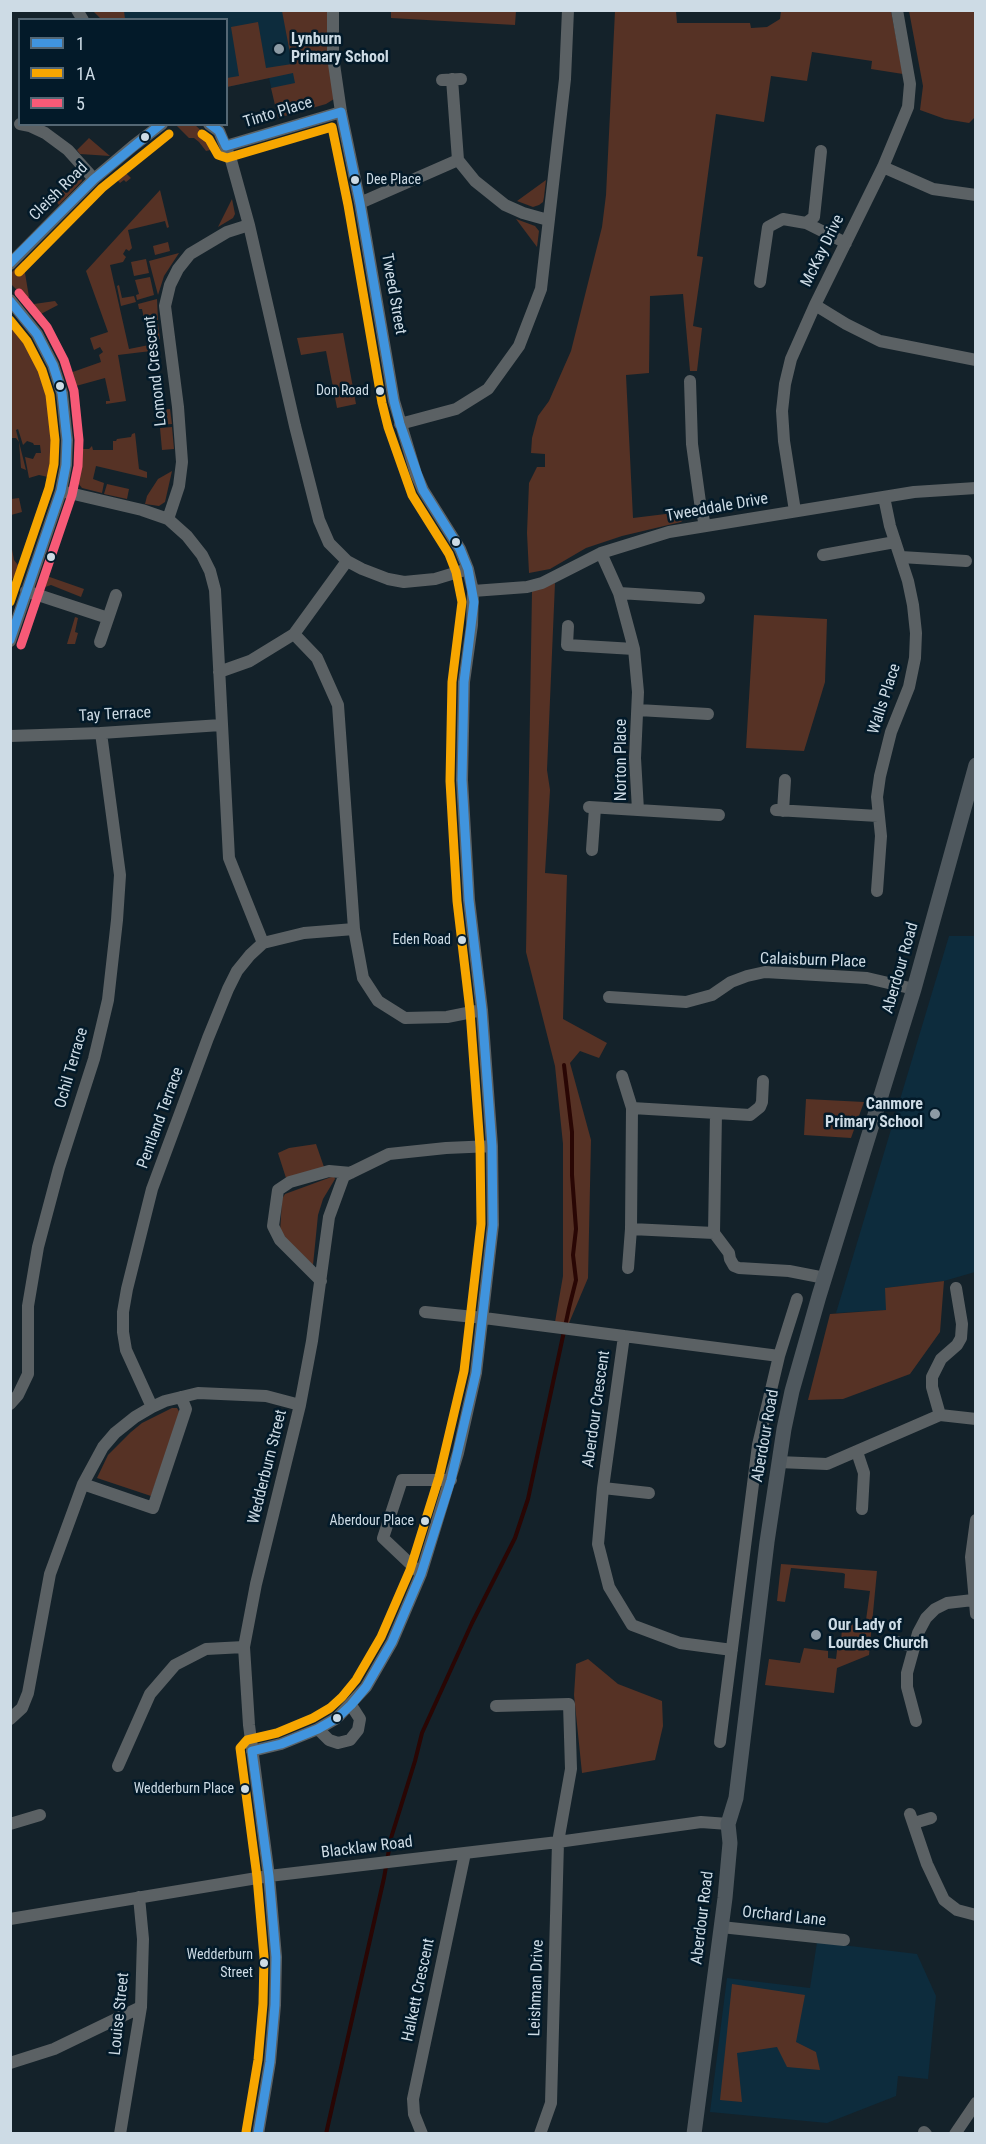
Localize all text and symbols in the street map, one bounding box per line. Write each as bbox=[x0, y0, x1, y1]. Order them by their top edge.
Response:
legend bbox=[18, 18, 228, 126]
place label: Lynburn Primary School bbox=[291, 30, 389, 68]
text: 1 bbox=[76, 33, 85, 54]
marker: Lynburn Primary School bbox=[272, 42, 286, 56]
text: 1A bbox=[76, 63, 95, 84]
text: 5 bbox=[76, 93, 85, 114]
street label: Tinto Place bbox=[241, 93, 315, 133]
unlabelled marker bbox=[139, 131, 151, 143]
street label: Cleish Road bbox=[26, 159, 92, 225]
place label: Dee Place bbox=[366, 172, 421, 188]
marker: Dee Place bbox=[349, 174, 361, 186]
street label: McKay Drive bbox=[797, 212, 849, 290]
street label: Tweed Street bbox=[376, 252, 410, 336]
street label: Lomond Crescent bbox=[141, 315, 171, 427]
unlabelled marker bbox=[54, 380, 66, 392]
place label: Don Road bbox=[316, 383, 369, 399]
marker: Don Road bbox=[374, 385, 386, 397]
street label: Tweeddale Drive bbox=[664, 490, 770, 526]
unlabelled marker bbox=[450, 536, 462, 548]
unlabelled marker bbox=[45, 551, 57, 563]
street label: Walls Place bbox=[865, 661, 905, 737]
street label: Tay Terrace bbox=[78, 704, 152, 726]
street label: Norton Place bbox=[612, 719, 632, 801]
street label: Aberdour Road bbox=[879, 920, 923, 1016]
place label: Eden Road bbox=[393, 932, 451, 948]
marker: Eden Road bbox=[456, 934, 468, 946]
street label: Calaisburn Place bbox=[760, 950, 866, 972]
street label: Ochil Terrace bbox=[51, 1026, 93, 1110]
street label: Pentland Terrace bbox=[134, 1065, 188, 1171]
place label: Canmore Primary School bbox=[825, 1095, 923, 1133]
marker: Canmore Primary School bbox=[928, 1107, 942, 1121]
street label: Aberdour Crescent bbox=[579, 1349, 615, 1469]
street label: Aberdour Road bbox=[748, 1388, 784, 1484]
street label: Wedderburn Street bbox=[245, 1408, 291, 1526]
place label: Aberdour Place bbox=[329, 1513, 414, 1529]
marker: Aberdour Place bbox=[419, 1515, 431, 1527]
place label: Our Lady of Lourdes Church bbox=[828, 1616, 928, 1654]
marker: Our Lady of Lourdes Church bbox=[809, 1628, 823, 1642]
unlabelled marker bbox=[331, 1712, 343, 1724]
place label: Wedderburn Place bbox=[134, 1781, 234, 1797]
marker: Wedderburn Place bbox=[239, 1783, 251, 1795]
street label: Blacklaw Road bbox=[320, 1833, 414, 1863]
street label: Aberdour Road bbox=[688, 1870, 718, 1966]
street label: Orchard Lane bbox=[741, 1903, 827, 1931]
street label: Halkett Crescent bbox=[399, 1937, 439, 2043]
street label: Leishman Drive bbox=[526, 1939, 548, 2037]
place label: Wedderburn Street bbox=[187, 1947, 253, 1979]
marker: Wedderburn Street bbox=[258, 1957, 270, 1969]
street label: Louise Street bbox=[106, 1972, 134, 2056]

